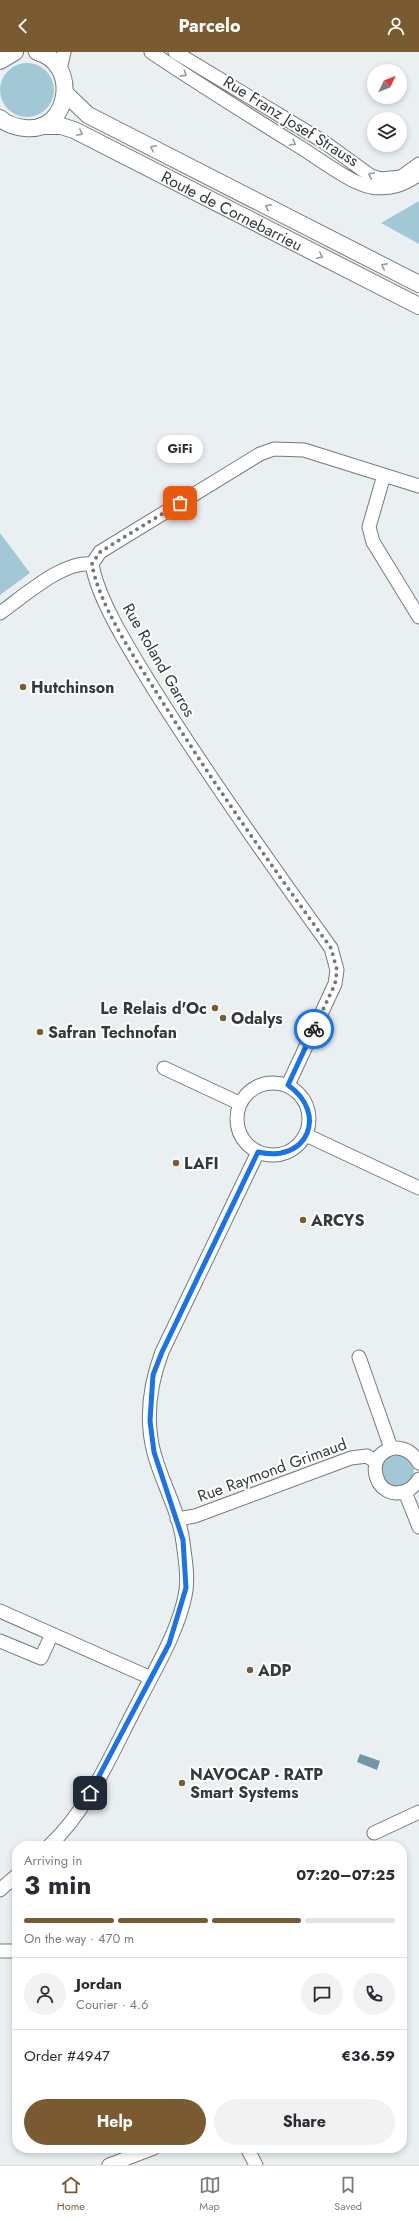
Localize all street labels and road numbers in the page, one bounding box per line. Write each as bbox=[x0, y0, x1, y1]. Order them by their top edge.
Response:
street label: Rue Franz Josef Strauss bbox=[219, 70, 363, 172]
street label: Route de Cornebarrieu bbox=[157, 165, 307, 256]
street label: Rue Roland Garros bbox=[117, 599, 201, 721]
street label: Rue Raymond Grimaud bbox=[194, 1432, 350, 1508]

